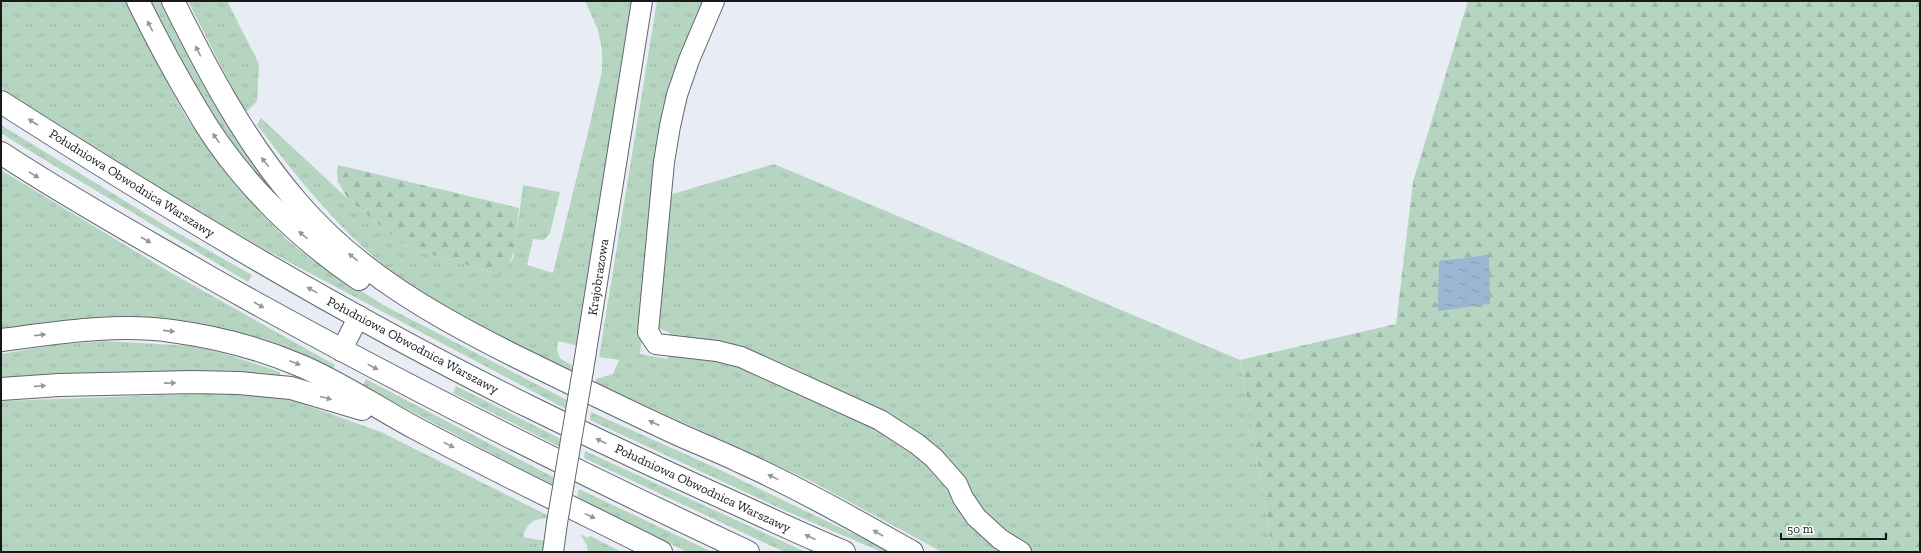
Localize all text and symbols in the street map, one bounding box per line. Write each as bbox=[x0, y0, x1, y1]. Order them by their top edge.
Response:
one-way arrow bbox=[147, 20, 153, 31]
one-way arrow bbox=[195, 45, 201, 57]
one-way arrow bbox=[27, 119, 39, 126]
street label: Południowa Obwodnica Warszawy bbox=[47, 126, 218, 240]
one-way arrow bbox=[212, 132, 220, 143]
one-way arrow bbox=[261, 157, 269, 168]
one-way arrow bbox=[28, 171, 40, 178]
one-way arrow bbox=[297, 231, 308, 240]
one-way arrow bbox=[140, 237, 152, 244]
street label: Krajobrazowa bbox=[585, 237, 613, 317]
one-way arrow bbox=[348, 253, 359, 262]
one-way arrow bbox=[307, 287, 318, 294]
street label: Południowa Obwodnica Warszawy bbox=[325, 293, 502, 397]
one-way arrow bbox=[253, 301, 265, 308]
one-way arrow bbox=[163, 327, 175, 334]
one-way arrow bbox=[34, 332, 46, 338]
one-way arrow bbox=[289, 361, 301, 367]
one-way arrow bbox=[367, 364, 379, 370]
one-way arrow bbox=[164, 380, 177, 386]
one-way arrow bbox=[34, 383, 46, 390]
one-way arrow bbox=[320, 395, 333, 401]
one-way arrow bbox=[649, 420, 660, 426]
one-way arrow bbox=[596, 438, 607, 444]
street label: Południowa Obwodnica Warszawy bbox=[613, 441, 794, 536]
one-way arrow bbox=[443, 442, 454, 448]
one-way arrow bbox=[767, 474, 778, 480]
one-way arrow bbox=[584, 513, 595, 520]
scale bar bbox=[1781, 515, 1886, 541]
text: 50 m bbox=[1787, 522, 1814, 536]
one-way arrow bbox=[872, 529, 884, 536]
one-way arrow bbox=[804, 534, 816, 540]

